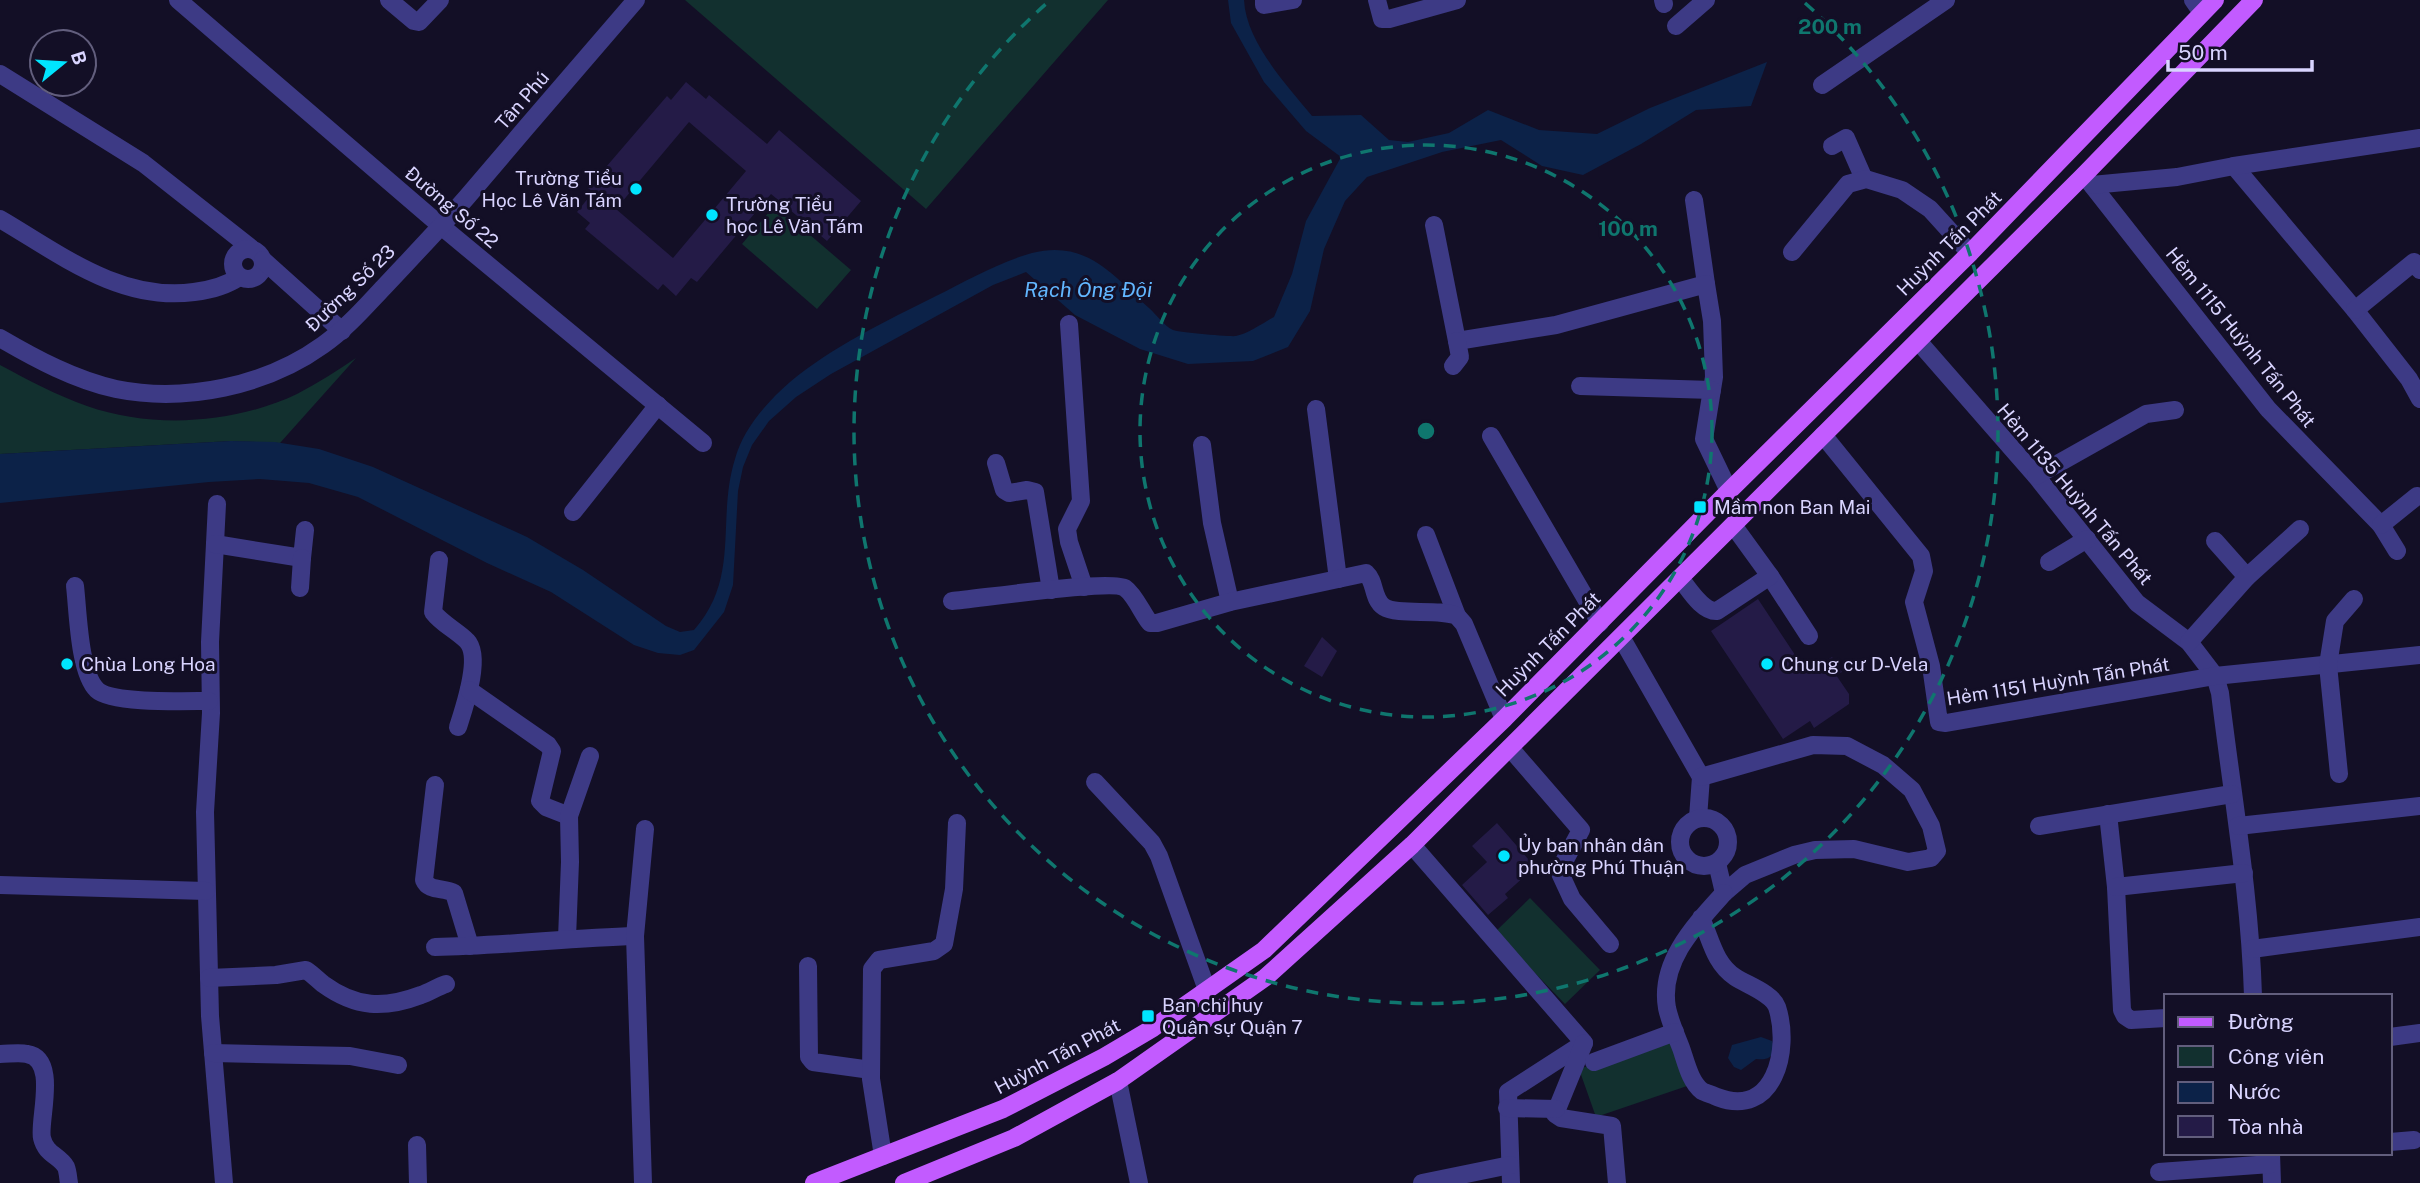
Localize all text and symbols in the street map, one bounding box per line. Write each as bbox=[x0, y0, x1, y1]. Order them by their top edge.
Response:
text: 200 m bbox=[1798, 14, 1862, 39]
north arrow bbox=[28, 28, 98, 98]
scale bar bbox=[2168, 28, 2312, 72]
text: 50 m bbox=[2178, 40, 2228, 65]
text: B bbox=[67, 48, 92, 67]
street label: Tân Phú bbox=[491, 66, 553, 134]
street label: Đường Số 22 bbox=[401, 162, 503, 252]
place label: Trường Tiểu Học Lê Văn Tám bbox=[481, 167, 622, 211]
marker: Trường Tiểu Học Lê Văn Tám bbox=[628, 181, 644, 197]
street label: Huỳnh Tấn Phát bbox=[1892, 186, 2006, 300]
place label: Trường Tiểu học Lê Văn Tám bbox=[726, 193, 863, 237]
marker: Trường Tiểu học Lê Văn Tám bbox=[704, 207, 720, 223]
text: 100 m bbox=[1598, 216, 1658, 241]
street label: Đường Số 23 bbox=[301, 240, 399, 336]
street label: Hẻm 1115 Huỳnh Tấn Phát bbox=[2162, 243, 2320, 431]
water label: Rạch Ông Đội bbox=[1024, 277, 1152, 302]
street label: Hẻm 1135 Huỳnh Tấn Phát bbox=[1993, 399, 2157, 589]
centre of rings bbox=[1414, 419, 1438, 443]
place label: Mầm non Ban Mai bbox=[1714, 496, 1870, 518]
marker: Mầm non Ban Mai bbox=[1692, 499, 1708, 515]
street label: Huỳnh Tấn Phát bbox=[1491, 587, 1605, 701]
place label: Chùa Long Hoa bbox=[81, 653, 216, 675]
place label: Chung cư D-Vela bbox=[1781, 653, 1928, 675]
street label: Hẻm 1151 Huỳnh Tấn Phát bbox=[1945, 653, 2171, 709]
marker: Chùa Long Hoa bbox=[59, 656, 75, 672]
marker: Chung cư D-Vela bbox=[1759, 656, 1775, 672]
place label: Ủy ban nhân dân phường Phú Thuận bbox=[1518, 833, 1685, 878]
marker: Ủy ban nhân dân phường Phú Thuận bbox=[1496, 848, 1512, 864]
place label: Ban chỉ huy Quân sự Quận 7 bbox=[1162, 994, 1303, 1038]
legend bbox=[2164, 994, 2392, 1155]
marker: Ban chỉ huy Quân sự Quận 7 bbox=[1140, 1008, 1156, 1024]
text: Đường bbox=[2228, 1009, 2294, 1034]
street label: Huỳnh Tấn Phát bbox=[990, 1014, 1124, 1098]
text: Công viên bbox=[2228, 1044, 2324, 1069]
text: Nước bbox=[2228, 1079, 2281, 1104]
text: Tòa nhà bbox=[2228, 1114, 2303, 1139]

